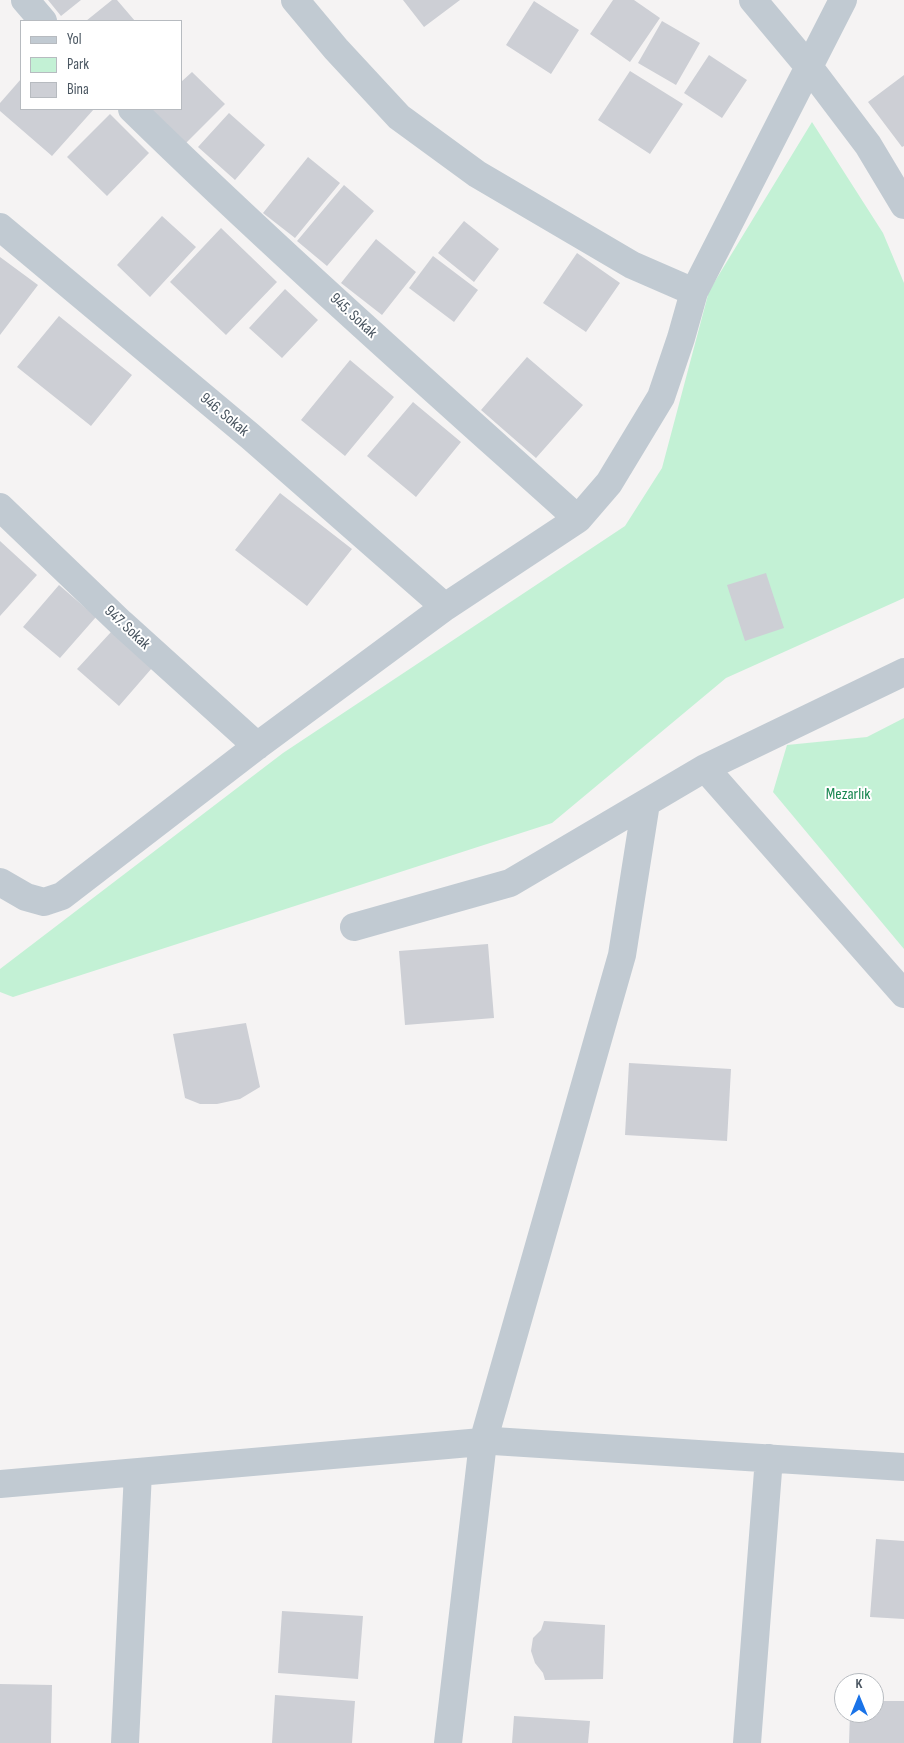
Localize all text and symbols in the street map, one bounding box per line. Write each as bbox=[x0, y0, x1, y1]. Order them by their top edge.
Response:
legend bbox=[20, 20, 182, 110]
text: Yol bbox=[67, 30, 82, 49]
text: Park bbox=[67, 55, 89, 74]
text: Bina bbox=[67, 80, 89, 99]
street label: 945. Sokak bbox=[325, 289, 381, 343]
street label: 946. Sokak bbox=[196, 389, 252, 441]
street label: 947. Sokak bbox=[100, 602, 154, 654]
park label: Mezarlık bbox=[826, 785, 870, 805]
north arrow bbox=[834, 1673, 884, 1723]
text: K bbox=[856, 1675, 862, 1692]

